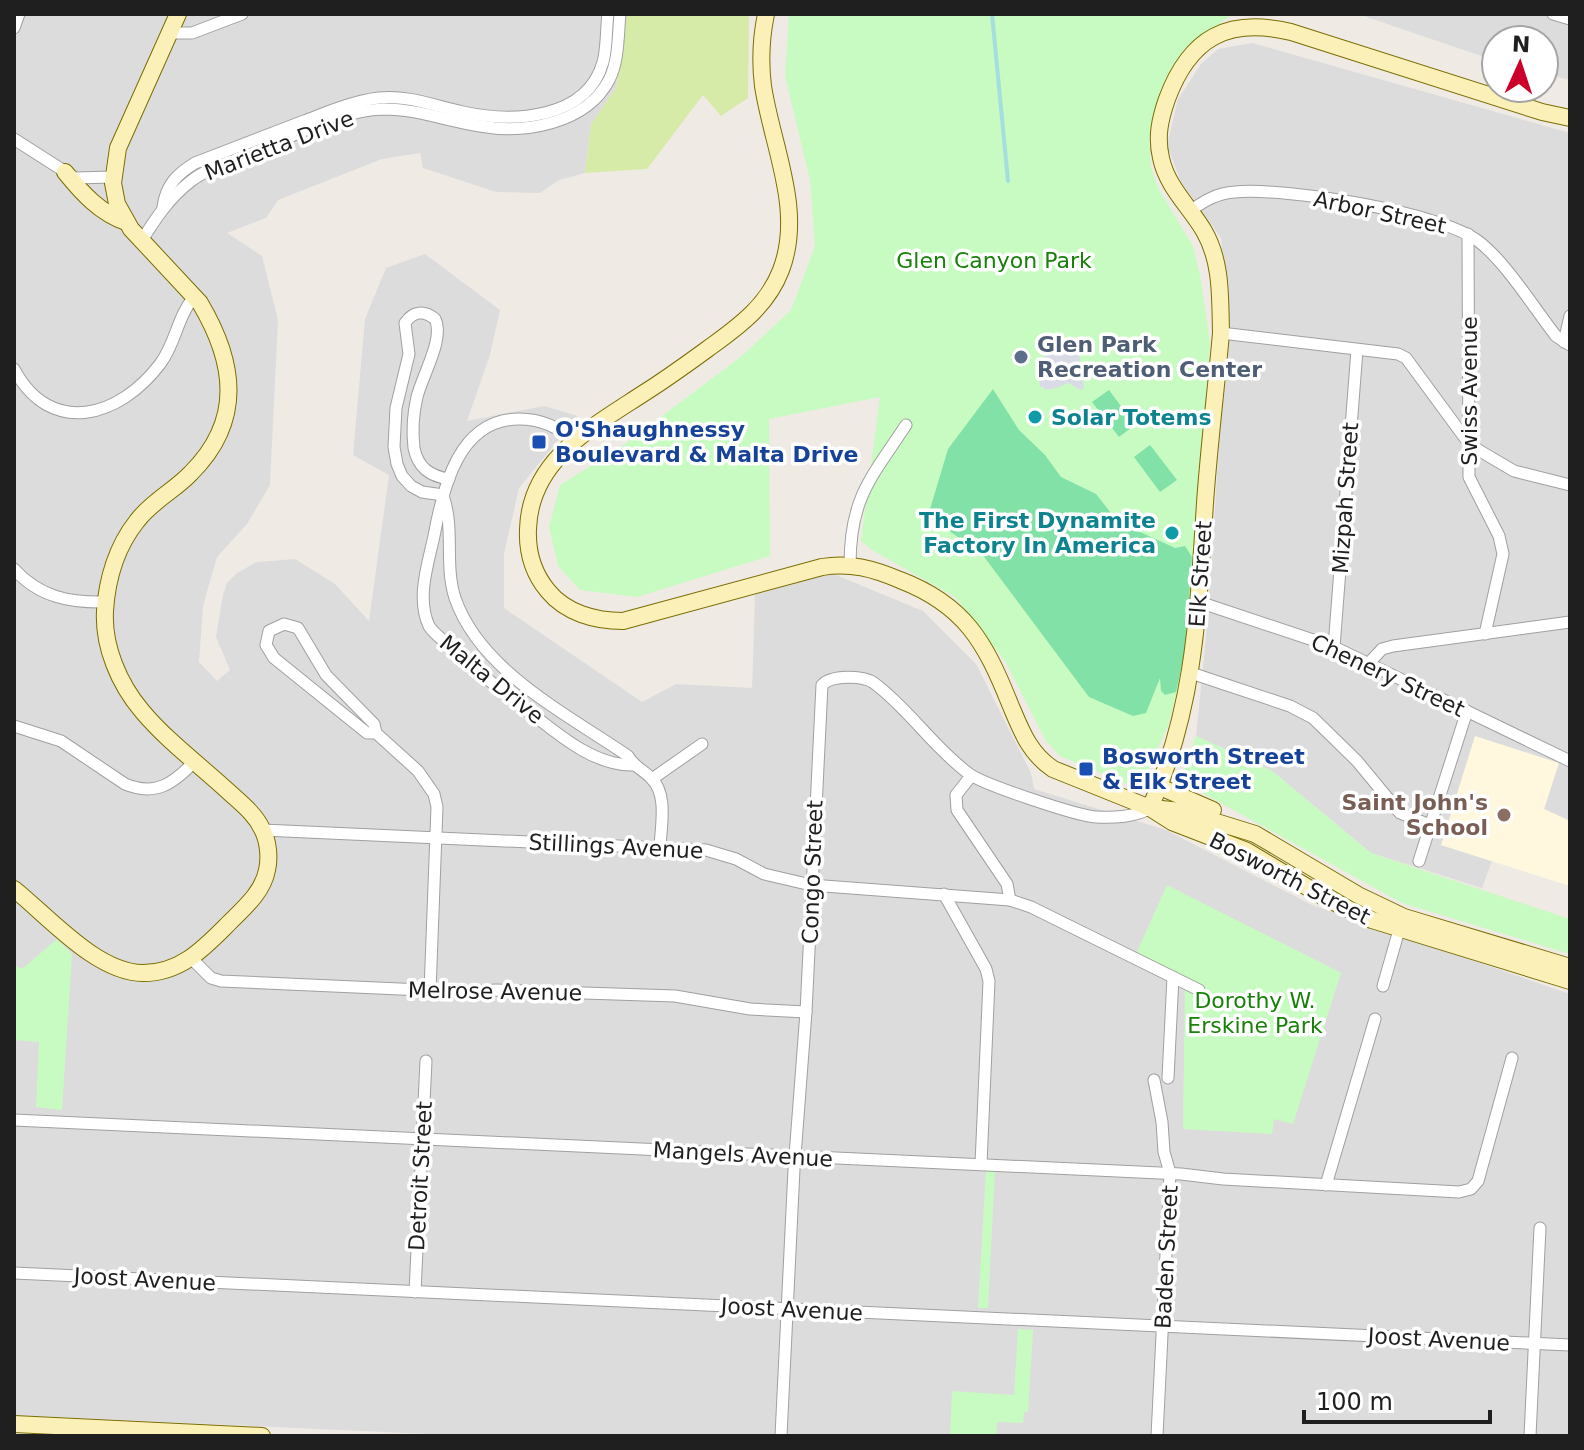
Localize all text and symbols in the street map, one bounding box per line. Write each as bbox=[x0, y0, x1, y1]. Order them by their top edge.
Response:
north arrow bbox=[1480, 24, 1560, 104]
text: N bbox=[1511, 32, 1531, 57]
street label: Marietta Drive bbox=[201, 106, 357, 185]
street label: Arbor Street bbox=[1312, 186, 1449, 239]
park label: Glen Canyon Park bbox=[896, 248, 1092, 273]
street label: Swiss Avenue bbox=[1457, 316, 1482, 466]
place label: Glen Park Recreation Center bbox=[1037, 332, 1262, 382]
marker: Glen Park Recreation Center bbox=[1012, 348, 1030, 366]
place label: Solar Totems bbox=[1051, 405, 1212, 430]
marker: Solar Totems bbox=[1026, 408, 1044, 426]
place label: O'Shaughnessy Boulevard & Malta Drive bbox=[555, 417, 859, 467]
street label: Mizpah Street bbox=[1328, 421, 1363, 575]
marker: O'Shaughnessy Boulevard & Malta Drive bbox=[530, 433, 548, 451]
place label: The First Dynamite Factory In America bbox=[919, 508, 1156, 558]
street label: Elk Street bbox=[1184, 520, 1217, 628]
marker: The First Dynamite Factory In America bbox=[1163, 524, 1181, 542]
street label: Chenery Street bbox=[1307, 629, 1469, 722]
street label: Malta Drive bbox=[435, 630, 549, 729]
place label: Bosworth Street & Elk Street bbox=[1102, 744, 1305, 794]
marker: Bosworth Street & Elk Street bbox=[1077, 760, 1095, 778]
place label: Saint John's School bbox=[1341, 790, 1488, 840]
street label: Congo Street bbox=[797, 799, 828, 944]
marker: Saint John's School bbox=[1495, 806, 1513, 824]
street label: Bosworth Street bbox=[1205, 827, 1375, 930]
street label: Stillings Avenue bbox=[528, 829, 704, 864]
street label: Melrose Avenue bbox=[408, 977, 582, 1006]
park label: Dorothy W. Erskine Park bbox=[1187, 988, 1323, 1038]
street label: Detroit Street bbox=[404, 1100, 437, 1251]
street label: Mangels Avenue bbox=[652, 1137, 834, 1172]
street label: Baden Street bbox=[1150, 1184, 1183, 1330]
street label: Joost Avenue bbox=[71, 1263, 217, 1296]
street label: Joost Avenue bbox=[718, 1293, 864, 1326]
street label: Joost Avenue bbox=[1365, 1323, 1511, 1356]
scale bar bbox=[1304, 1374, 1490, 1424]
text: 100 m bbox=[1316, 1388, 1393, 1416]

